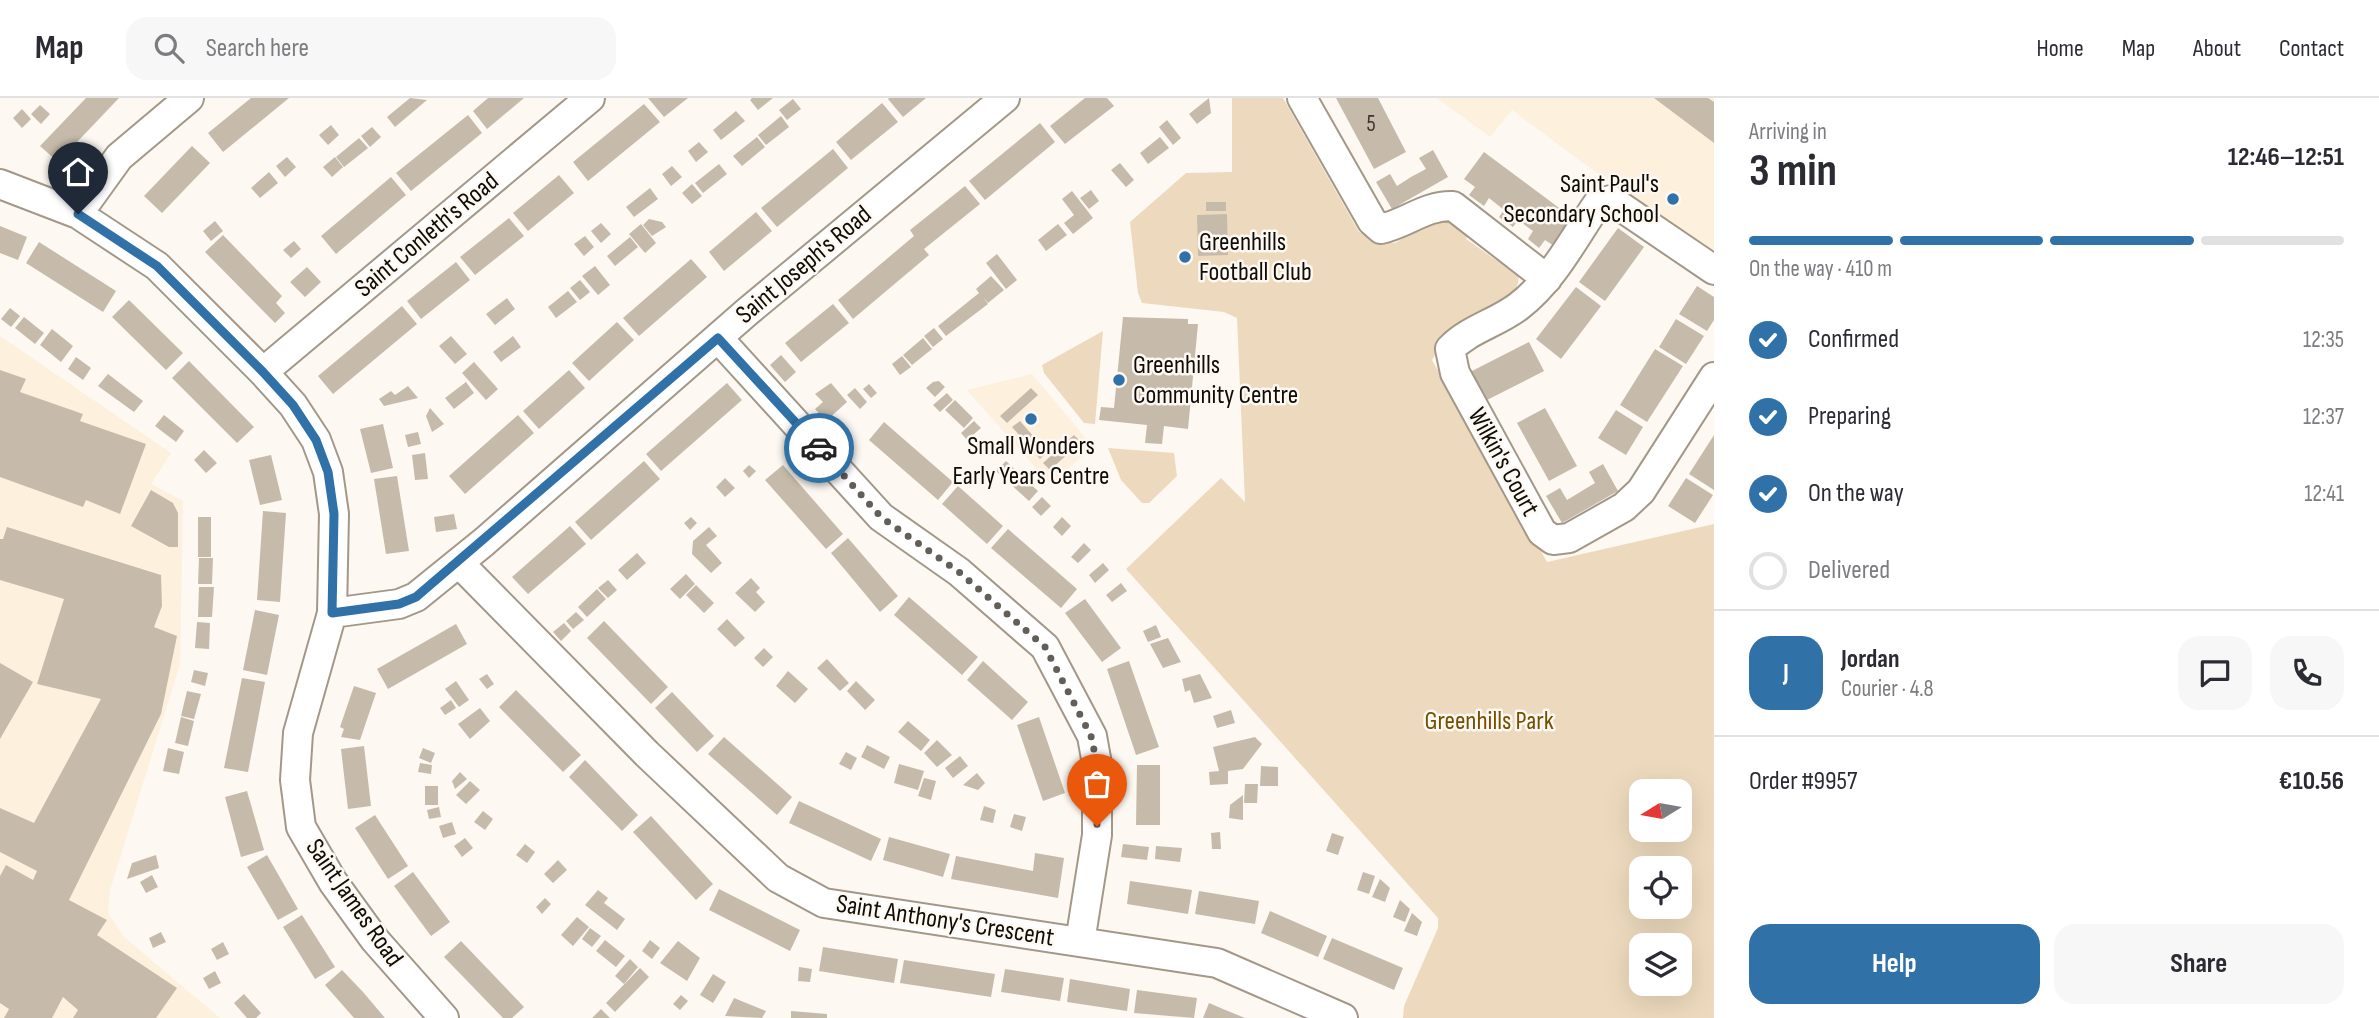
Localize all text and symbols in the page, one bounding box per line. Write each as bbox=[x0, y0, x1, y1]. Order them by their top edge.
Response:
search box bbox=[126, 17, 616, 80]
text: Map bbox=[35, 28, 84, 68]
icon: search bbox=[150, 29, 188, 67]
text: Search here bbox=[206, 33, 309, 64]
text: Home bbox=[2036, 34, 2084, 63]
text: Map bbox=[2122, 34, 2155, 63]
text: About bbox=[2193, 34, 2241, 63]
text: Contact bbox=[2279, 34, 2344, 63]
house number: 5 bbox=[1366, 110, 1376, 138]
text: Arriving in bbox=[1749, 118, 1827, 146]
pin bbox=[48, 142, 108, 214]
text: 12:46–12:51 bbox=[2228, 142, 2344, 173]
text: 3 min bbox=[1749, 144, 1837, 199]
icon: home bbox=[59, 153, 97, 191]
street label: Saint Conleth's Road bbox=[349, 166, 505, 304]
place label: Saint Paul's Secondary School bbox=[1503, 169, 1659, 230]
marker: Saint Paul's Secondary School bbox=[1665, 191, 1681, 207]
street label: Saint Joseph's Road bbox=[730, 199, 878, 331]
place label: Greenhills Football Club bbox=[1199, 227, 1312, 288]
marker: Greenhills Football Club bbox=[1177, 249, 1193, 265]
text: On the way · 410 m bbox=[1749, 255, 1892, 283]
icon: check bbox=[1749, 321, 1787, 359]
text: Confirmed bbox=[1808, 324, 1899, 355]
text: 12:35 bbox=[2303, 326, 2344, 354]
place label: Greenhills Community Centre bbox=[1133, 350, 1298, 411]
marker: Greenhills Community Centre bbox=[1111, 372, 1127, 388]
icon: check bbox=[1749, 398, 1787, 436]
text: Preparing bbox=[1808, 401, 1891, 432]
street label: Wilkin's Court bbox=[1461, 403, 1545, 522]
text: 12:37 bbox=[2303, 403, 2344, 431]
marker: Small Wonders Early Years Centre bbox=[1023, 411, 1039, 427]
courier bbox=[784, 413, 854, 483]
icon: car bbox=[800, 429, 838, 467]
place label: Small Wonders Early Years Centre bbox=[953, 431, 1109, 492]
icon: check bbox=[1749, 475, 1787, 513]
text: On the way bbox=[1808, 478, 1904, 509]
text: 12:41 bbox=[2304, 480, 2344, 508]
text: Delivered bbox=[1808, 555, 1890, 586]
button: chat bbox=[2178, 636, 2252, 710]
button: phone bbox=[2270, 636, 2344, 710]
text: Jordan bbox=[1841, 644, 1899, 675]
text: J bbox=[1783, 658, 1789, 689]
text: Courier · 4.8 bbox=[1841, 675, 1934, 703]
park label: Greenhills Park bbox=[1424, 706, 1554, 737]
pin bbox=[1067, 754, 1127, 826]
icon: bag bbox=[1078, 765, 1116, 803]
text: Order #9957 bbox=[1749, 766, 1857, 797]
text: €10.56 bbox=[2279, 766, 2344, 797]
north arrow bbox=[1629, 779, 1692, 842]
map controls bbox=[1629, 779, 1692, 996]
street label: Saint James Road bbox=[299, 833, 409, 973]
button: locate bbox=[1629, 856, 1692, 919]
street label: Saint Anthony's Crescent bbox=[834, 888, 1056, 954]
button: Help bbox=[1749, 924, 2040, 1004]
button: Share bbox=[2054, 924, 2344, 1004]
button: layers bbox=[1629, 933, 1692, 996]

